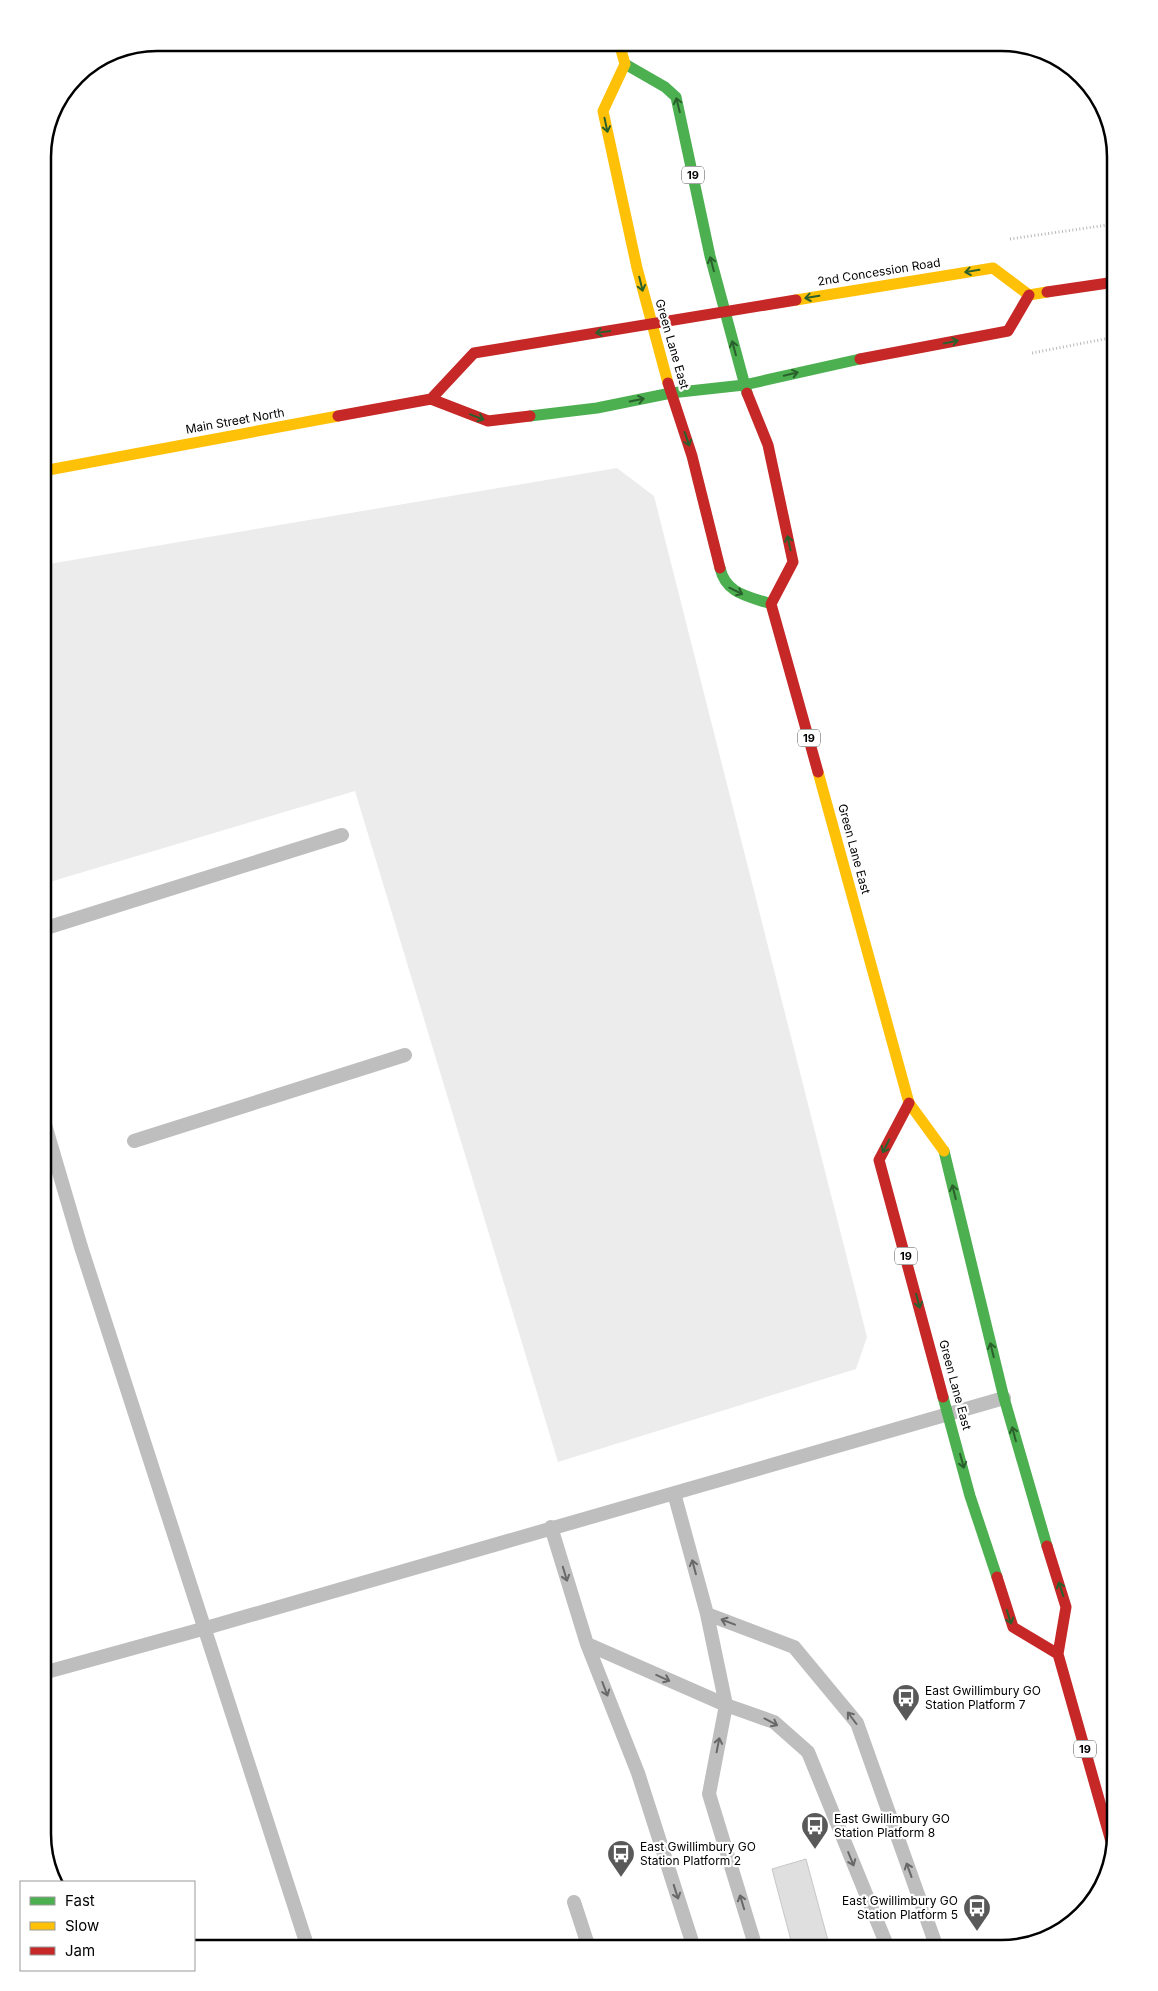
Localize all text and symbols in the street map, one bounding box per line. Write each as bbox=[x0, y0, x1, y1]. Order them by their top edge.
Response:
one-way arrow bbox=[673, 98, 682, 114]
one-way arrow bbox=[602, 117, 611, 133]
road number: 19 bbox=[682, 166, 704, 184]
street label: 2nd Concession Road bbox=[816, 254, 941, 289]
one-way arrow bbox=[707, 257, 716, 273]
one-way arrow bbox=[964, 267, 980, 277]
one-way arrow bbox=[637, 275, 646, 291]
one-way arrow bbox=[804, 292, 820, 302]
street label: Green Lane East bbox=[652, 297, 693, 391]
one-way arrow bbox=[595, 327, 611, 337]
one-way arrow bbox=[942, 337, 958, 346]
one-way arrow bbox=[729, 340, 739, 356]
one-way arrow bbox=[783, 369, 799, 378]
one-way arrow bbox=[628, 395, 644, 404]
street label: Main Street North bbox=[184, 404, 286, 437]
one-way arrow bbox=[469, 413, 484, 422]
one-way arrow bbox=[683, 431, 692, 447]
one-way arrow bbox=[784, 536, 793, 552]
one-way arrow bbox=[728, 587, 743, 596]
road number: 19 bbox=[798, 730, 820, 746]
street label: Green Lane East bbox=[835, 802, 874, 896]
one-way arrow bbox=[881, 1138, 890, 1153]
one-way arrow bbox=[949, 1185, 958, 1201]
road number: 19 bbox=[895, 1248, 917, 1264]
one-way arrow bbox=[914, 1293, 924, 1309]
street label: Green Lane East bbox=[936, 1338, 975, 1432]
one-way arrow bbox=[987, 1343, 996, 1359]
one-way arrow bbox=[1008, 1426, 1018, 1442]
one-way arrow bbox=[957, 1453, 967, 1469]
one-way arrow bbox=[689, 1560, 699, 1576]
one-way arrow bbox=[561, 1566, 571, 1582]
one-way arrow bbox=[1055, 1582, 1065, 1598]
one-way arrow bbox=[1005, 1608, 1015, 1624]
one-way arrow bbox=[721, 1617, 736, 1626]
one-way arrow bbox=[655, 1673, 670, 1683]
one-way arrow bbox=[601, 1681, 610, 1696]
bus stop icon: East Gwillimbury GO Station Platform 7 bbox=[891, 1683, 921, 1722]
place label: East Gwillimbury GO Station Platform 7 bbox=[925, 1683, 1041, 1712]
one-way arrow bbox=[847, 1712, 858, 1725]
one-way arrow bbox=[764, 1717, 779, 1727]
one-way arrow bbox=[714, 1737, 724, 1753]
road number: 19 bbox=[1074, 1740, 1096, 1758]
bus stop icon: East Gwillimbury GO Station Platform 8 bbox=[800, 1811, 830, 1850]
place label: East Gwillimbury GO Station Platform 8 bbox=[834, 1811, 950, 1840]
bus stop icon: East Gwillimbury GO Station Platform 2 bbox=[606, 1839, 636, 1878]
place label: East Gwillimbury GO Station Platform 2 bbox=[640, 1839, 756, 1868]
one-way arrow bbox=[847, 1850, 856, 1866]
one-way arrow bbox=[904, 1862, 913, 1878]
legend bbox=[20, 1881, 195, 1971]
one-way arrow bbox=[671, 1884, 681, 1900]
text: Fast bbox=[65, 1891, 95, 1910]
place label: East Gwillimbury GO Station Platform 5 bbox=[842, 1893, 958, 1922]
bus stop icon: East Gwillimbury GO Station Platform 5 bbox=[962, 1893, 992, 1932]
one-way arrow bbox=[736, 1894, 746, 1910]
text: Slow bbox=[65, 1916, 99, 1935]
text: Jam bbox=[65, 1941, 95, 1960]

